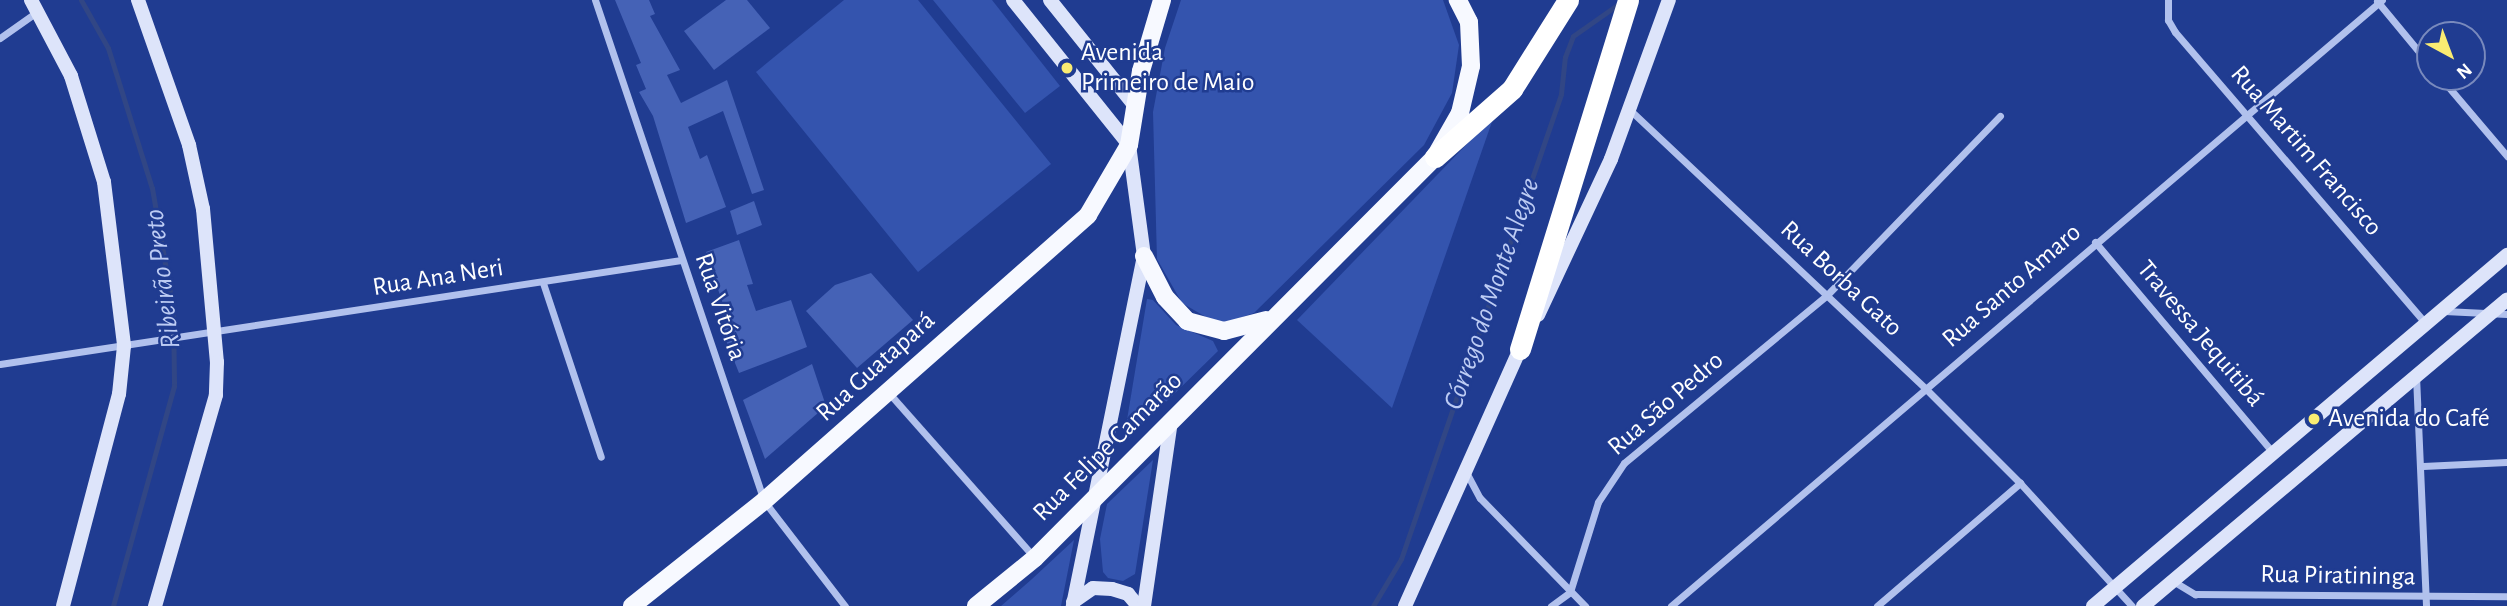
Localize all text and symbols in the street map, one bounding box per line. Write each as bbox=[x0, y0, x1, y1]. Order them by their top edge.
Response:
north arrow bbox=[2416, 21, 2486, 91]
place label: Avenida Primeiro de Maio bbox=[1081, 37, 1254, 98]
street label: Rua Martim Francisco bbox=[2223, 59, 2389, 243]
text: N bbox=[2453, 59, 2475, 82]
marker: Avenida Primeiro de Maio bbox=[1059, 60, 1075, 76]
water label: Córrego do Monte Alegre bbox=[1437, 174, 1547, 414]
water label: Ribeirão Preto bbox=[138, 207, 188, 351]
street label: Rua Borba Gato bbox=[1773, 214, 1909, 344]
street label: Rua Santo Amaro bbox=[1936, 217, 2088, 355]
street label: Rua Vitória bbox=[687, 249, 753, 365]
street label: Rua Ana Neri bbox=[370, 252, 506, 304]
street label: Travessa Jequitibá bbox=[2130, 255, 2270, 413]
street label: Rua Guatapará bbox=[810, 305, 942, 429]
street label: Rua São Pedro bbox=[1602, 345, 1730, 463]
street label: Rua Felipe Camarão bbox=[1027, 366, 1189, 528]
place label: Avenida do Café bbox=[2328, 403, 2490, 435]
marker: Avenida do Café bbox=[2306, 411, 2322, 427]
street label: Rua Piratininga bbox=[2260, 559, 2416, 593]

